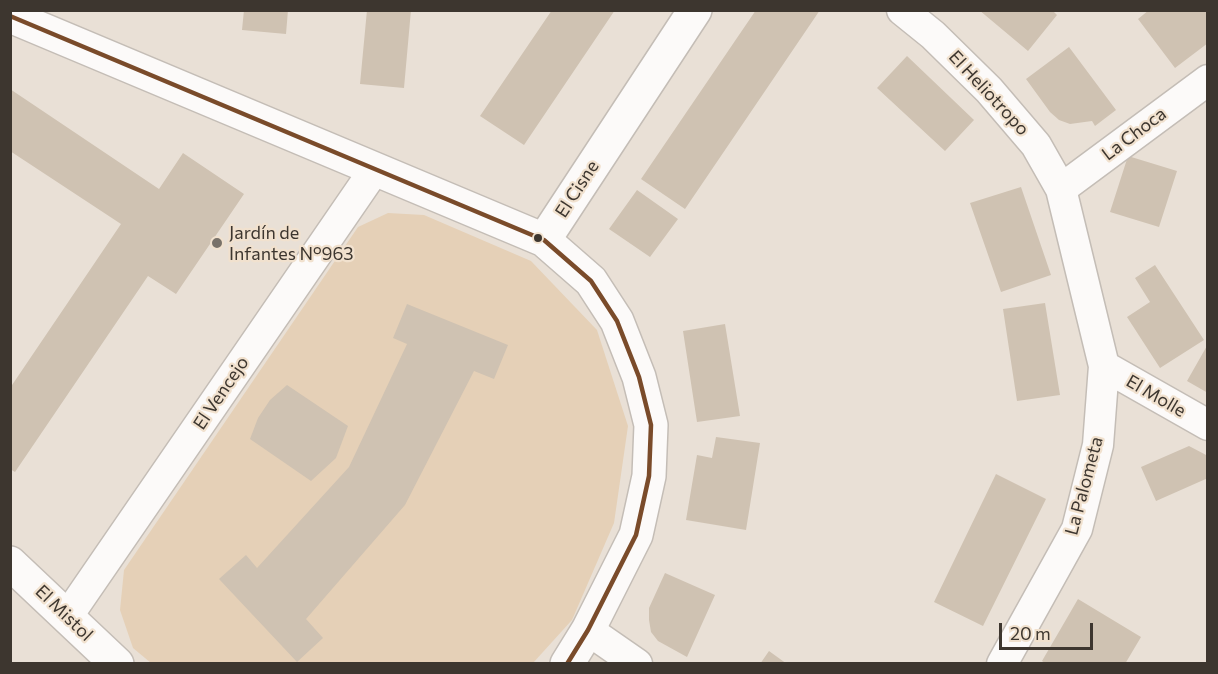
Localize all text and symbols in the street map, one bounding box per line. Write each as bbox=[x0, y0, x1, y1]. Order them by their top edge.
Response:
street label: El Heliotropo bbox=[944, 46, 1034, 140]
street label: La Choca bbox=[1098, 103, 1170, 165]
street label: El Cisne bbox=[551, 156, 603, 222]
place label: Jardín de Infantes N°963 bbox=[229, 222, 354, 264]
unlabelled marker bbox=[532, 232, 544, 244]
marker: Jardín de Infantes N°963 bbox=[210, 236, 224, 250]
street label: El Vencejo bbox=[189, 352, 253, 434]
street label: El Molle bbox=[1122, 370, 1190, 422]
street label: La Palometa bbox=[1060, 434, 1108, 538]
street label: El Mistol bbox=[31, 580, 97, 646]
scale bar bbox=[1002, 611, 1096, 649]
text: 20 m bbox=[1010, 622, 1051, 644]

